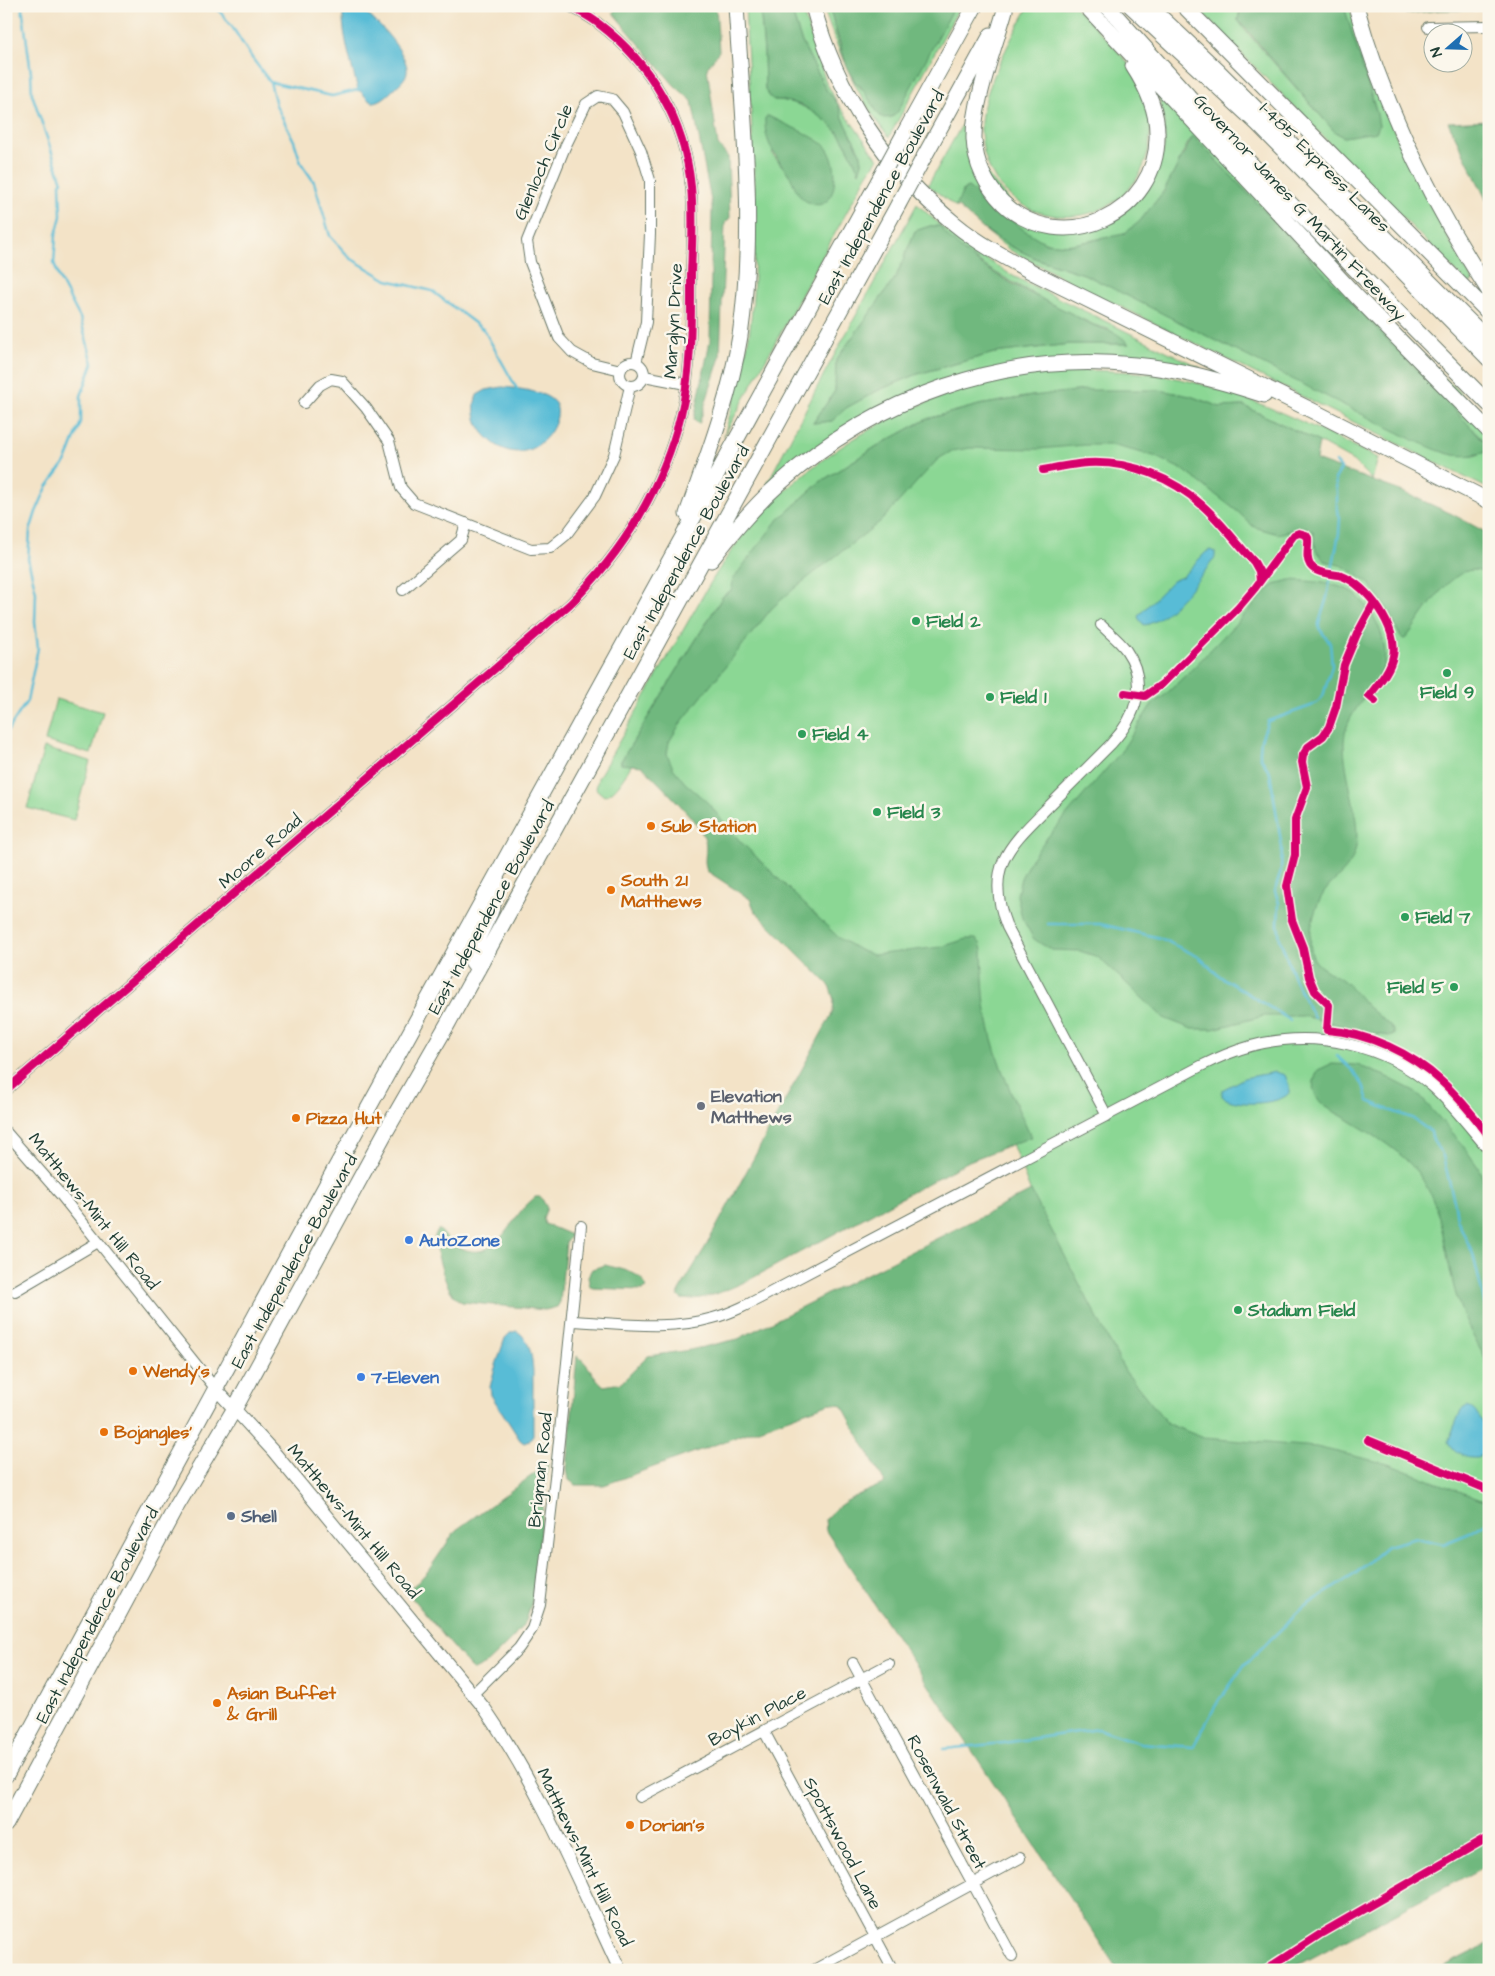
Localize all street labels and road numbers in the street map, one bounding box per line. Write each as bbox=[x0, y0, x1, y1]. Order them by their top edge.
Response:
street label: East Independence Boulevard bbox=[812, 86, 951, 309]
street label: Governor James G Martin Freeway bbox=[1187, 88, 1412, 327]
street label: I-485 Express Lanes bbox=[1254, 96, 1396, 238]
street label: Glenloch Circle bbox=[508, 100, 579, 224]
street label: Marglyn Drive bbox=[658, 262, 690, 379]
street label: East Independence Boulevard bbox=[617, 441, 756, 664]
street label: East Independence Boulevard bbox=[422, 796, 561, 1019]
street label: Moore Road bbox=[213, 808, 308, 895]
street label: Matthews-Mint Hill Road bbox=[22, 1128, 165, 1295]
street label: East Independence Boulevard bbox=[225, 1150, 364, 1373]
street label: Brigman Road bbox=[522, 1411, 560, 1529]
street label: Matthews-Mint Hill Road bbox=[281, 1438, 426, 1604]
street label: East Independence Boulevard bbox=[30, 1503, 165, 1728]
street label: Boykin Place bbox=[704, 1680, 811, 1754]
street label: Rosenwald Street bbox=[900, 1730, 993, 1875]
street label: Matthews-Mint Hill Road bbox=[530, 1764, 639, 1950]
street label: Spottswood Lane bbox=[797, 1773, 888, 1914]

